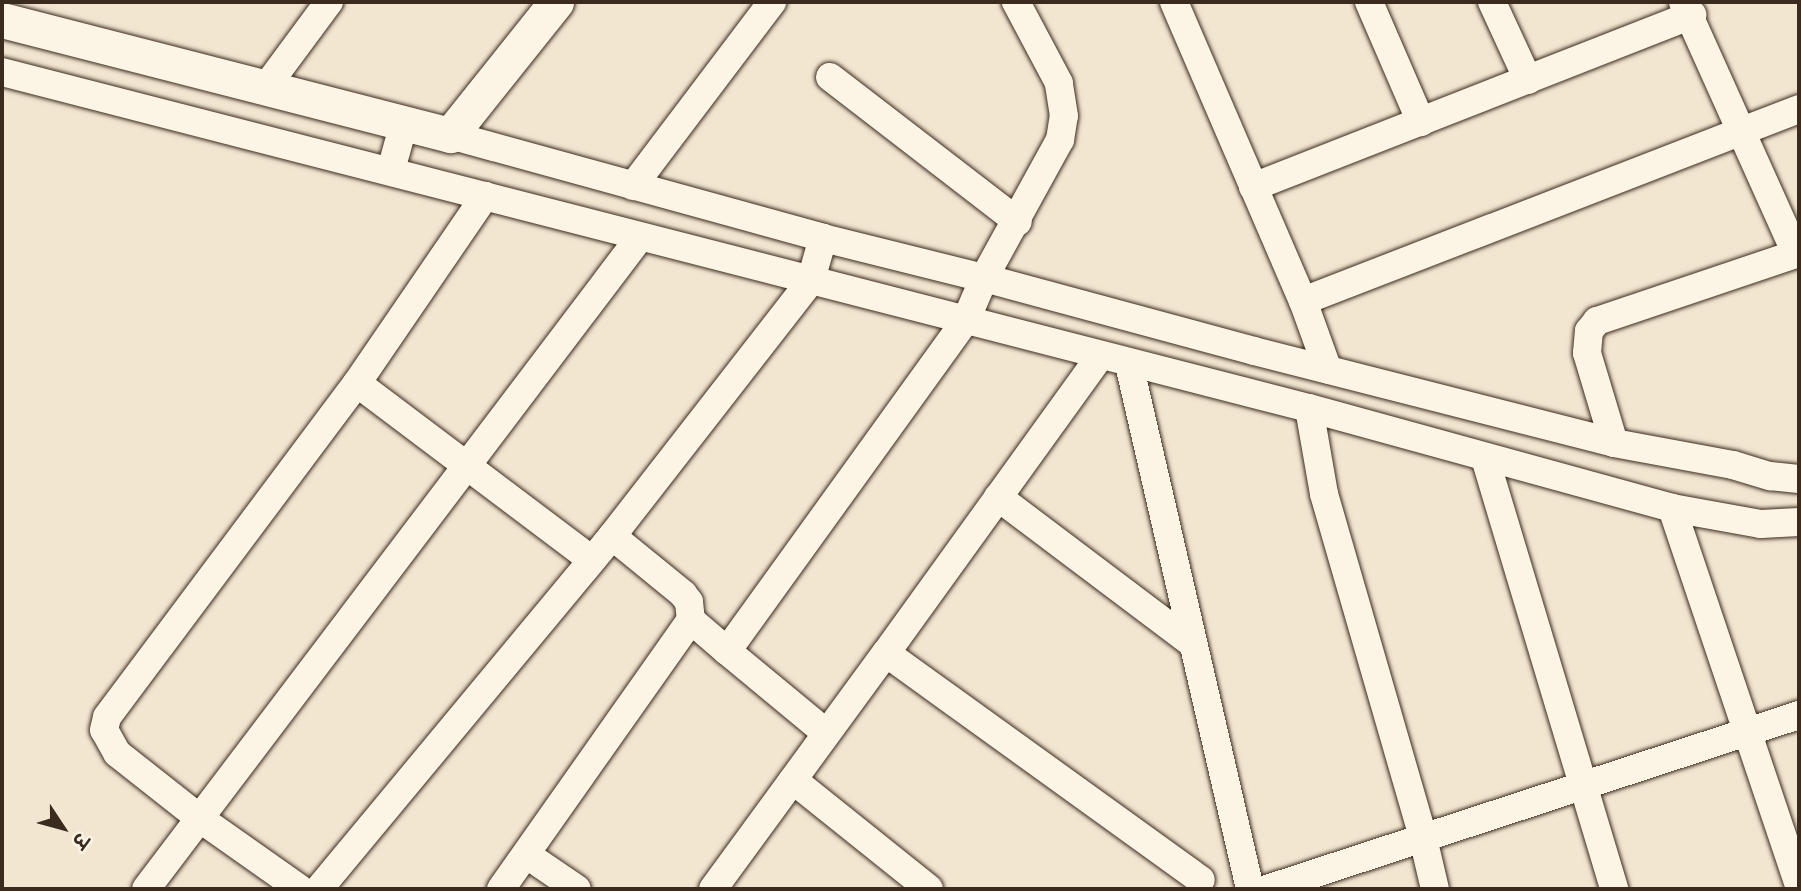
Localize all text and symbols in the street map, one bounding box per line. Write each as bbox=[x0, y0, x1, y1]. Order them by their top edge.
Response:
north arrow bbox=[28, 793, 98, 863]
text: उ bbox=[67, 828, 93, 853]

